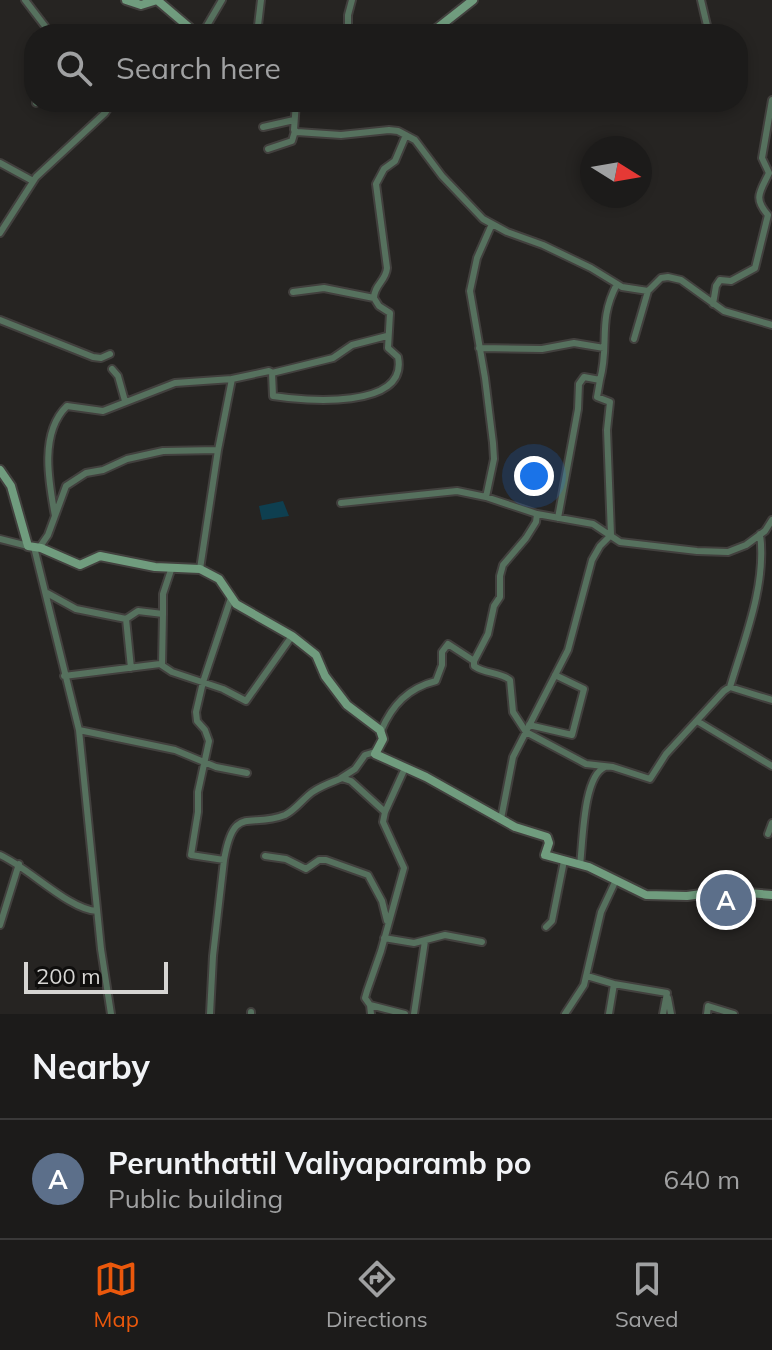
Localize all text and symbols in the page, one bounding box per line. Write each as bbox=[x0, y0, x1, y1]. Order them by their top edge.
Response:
search box bbox=[24, 24, 748, 112]
icon: search bbox=[52, 46, 96, 90]
text: Search here bbox=[116, 49, 281, 87]
north arrow bbox=[580, 136, 652, 208]
your location bbox=[514, 456, 554, 496]
pin: A bbox=[700, 870, 752, 930]
scale bar bbox=[24, 958, 168, 994]
text: 200 m bbox=[36, 962, 101, 990]
text: Nearby bbox=[32, 1045, 150, 1088]
text: Perunthattil Valiyaparamb po bbox=[108, 1144, 532, 1182]
text: A bbox=[48, 1163, 68, 1196]
text: 640 m bbox=[664, 1163, 740, 1196]
text: Public building bbox=[108, 1182, 283, 1215]
tab: Map bbox=[94, 1257, 139, 1333]
tab: Directions bbox=[326, 1257, 428, 1333]
tab: Saved bbox=[615, 1257, 678, 1333]

